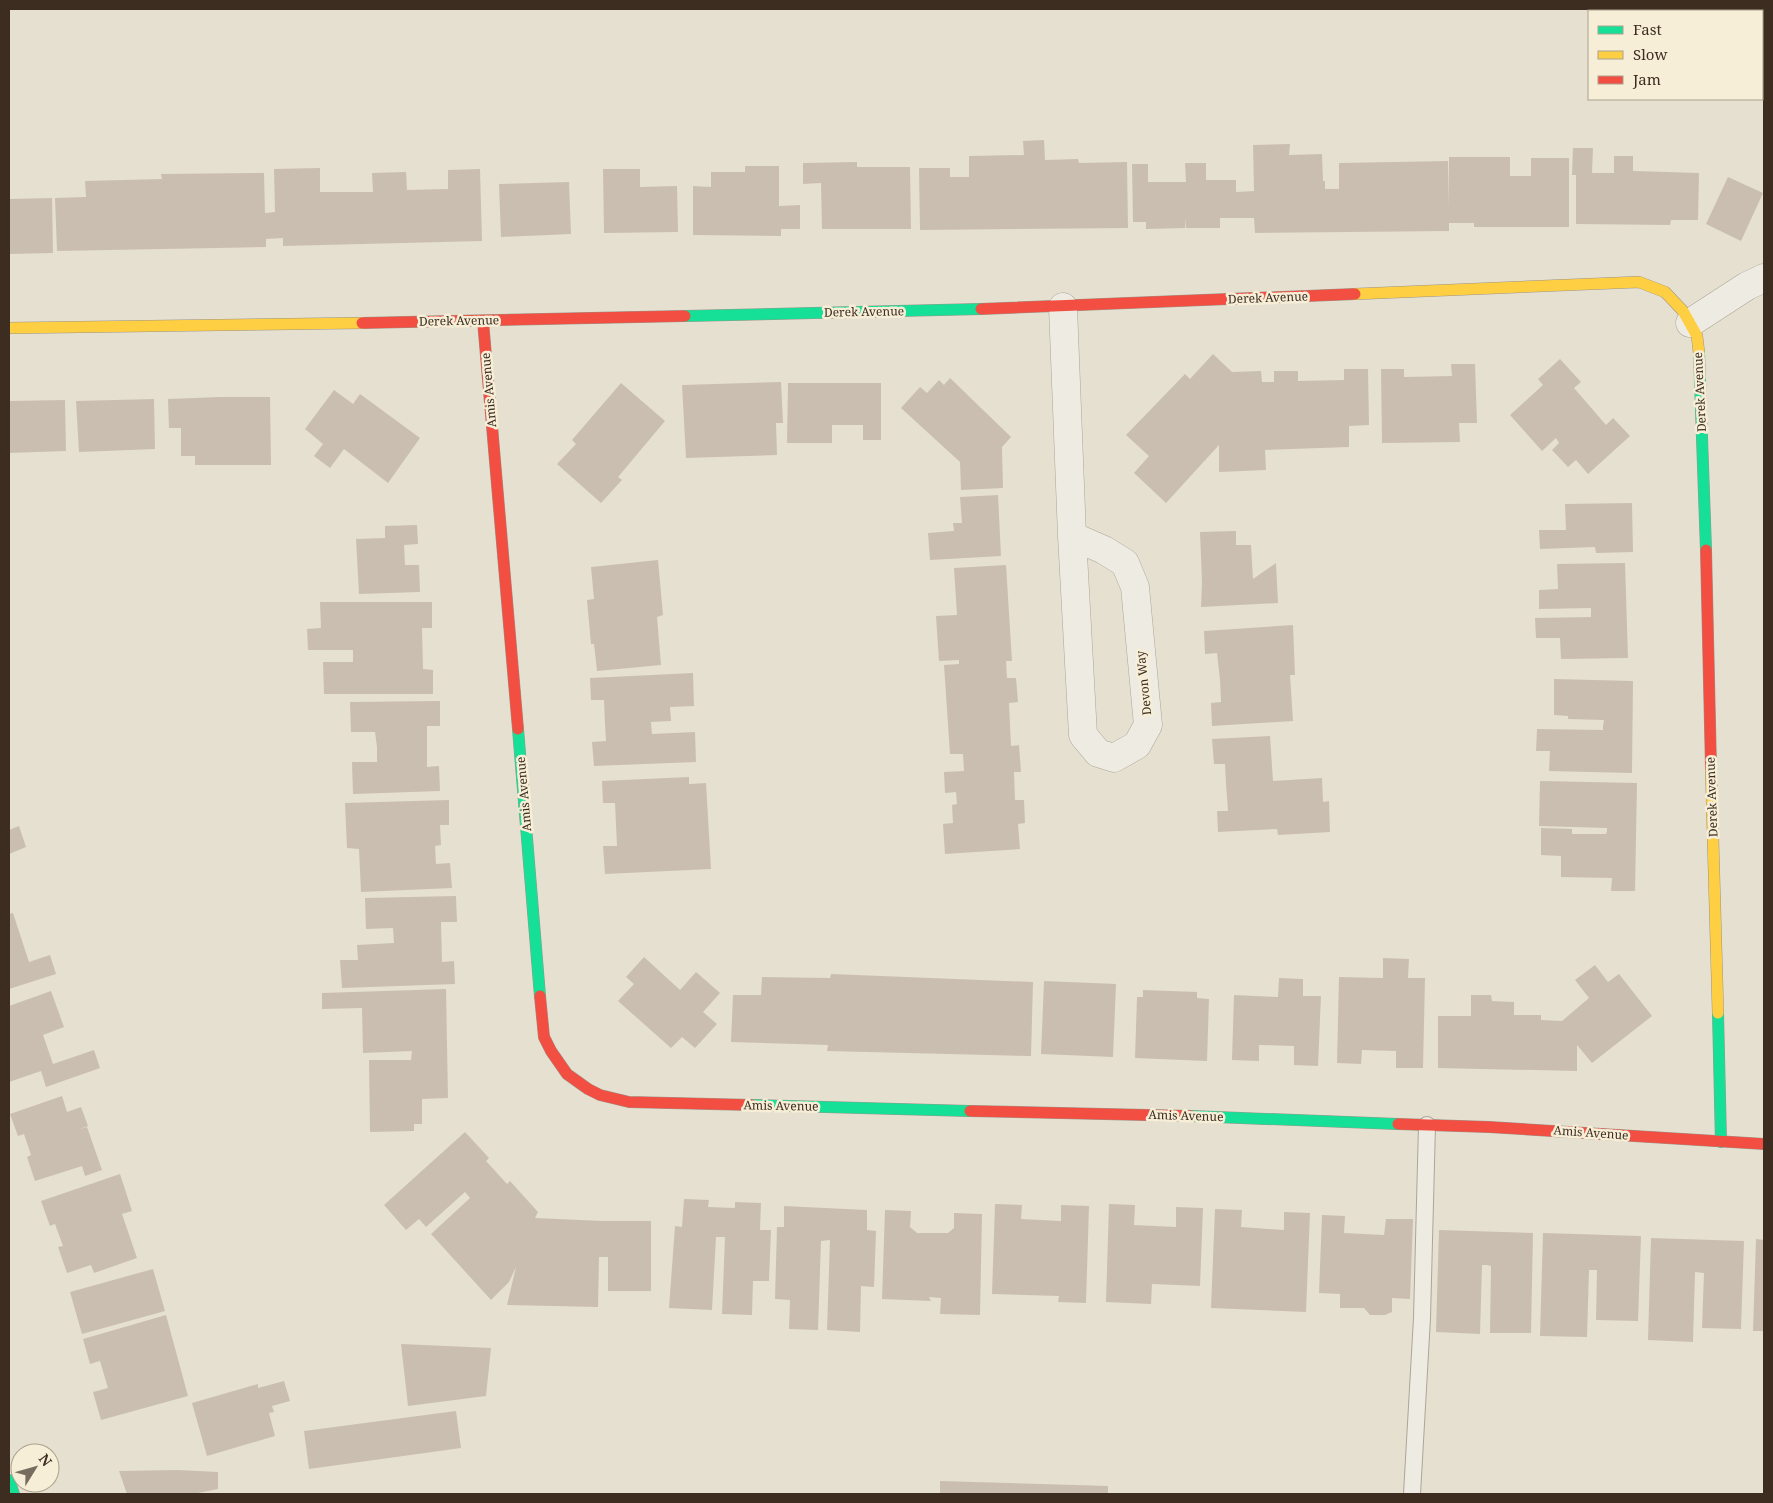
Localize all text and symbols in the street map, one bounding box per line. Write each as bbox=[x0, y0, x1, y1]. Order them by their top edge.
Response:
legend bbox=[1588, 10, 1763, 100]
text: Fast bbox=[1633, 19, 1662, 39]
text: Slow bbox=[1633, 44, 1667, 64]
text: Jam bbox=[1632, 69, 1661, 89]
street label: Derek Avenue bbox=[1228, 288, 1308, 307]
street label: Derek Avenue bbox=[824, 302, 904, 321]
street label: Derek Avenue bbox=[419, 311, 499, 330]
street label: Amis Avenue bbox=[477, 352, 500, 428]
street label: Derek Avenue bbox=[1689, 352, 1710, 433]
street label: Devon Way bbox=[1132, 650, 1155, 716]
street label: Amis Avenue bbox=[512, 756, 535, 832]
street label: Derek Avenue bbox=[1702, 757, 1721, 837]
street label: Amis Avenue bbox=[743, 1096, 819, 1115]
street label: Amis Avenue bbox=[1148, 1106, 1224, 1125]
street label: Amis Avenue bbox=[1553, 1121, 1629, 1144]
north arrow bbox=[10, 1443, 60, 1493]
text: N bbox=[35, 1450, 57, 1470]

